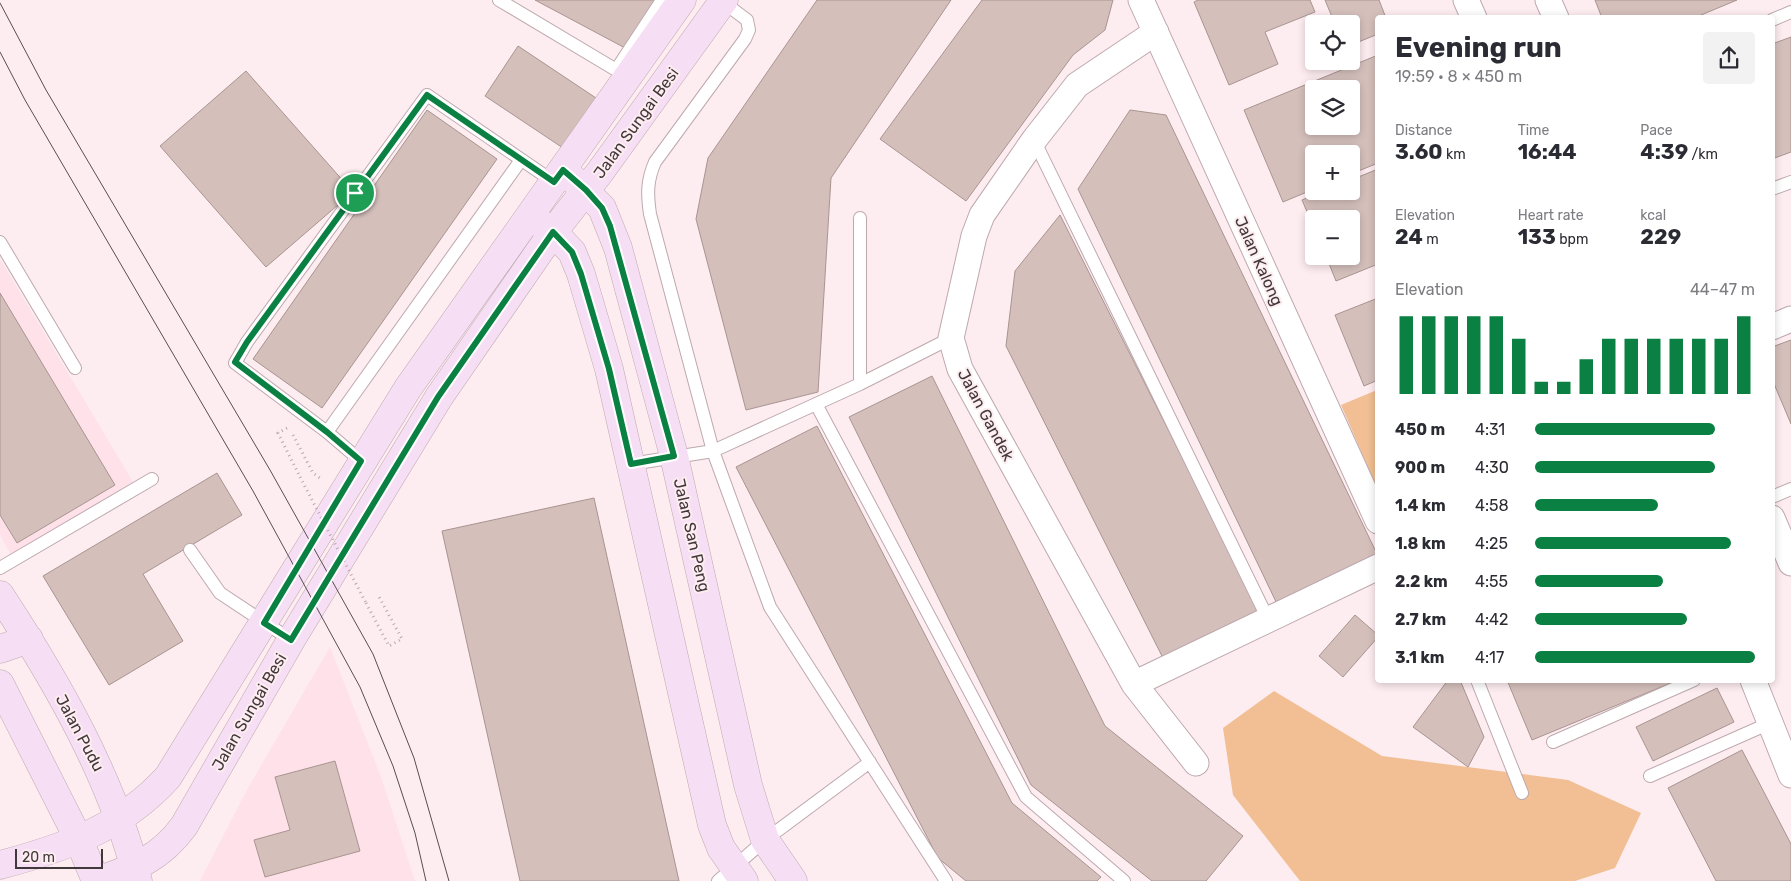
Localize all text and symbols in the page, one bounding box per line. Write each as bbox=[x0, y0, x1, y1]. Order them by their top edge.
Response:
map controls bbox=[1305, 15, 1360, 265]
button: locate bbox=[1305, 15, 1360, 70]
text: Evening run bbox=[1395, 31, 1562, 64]
button: share bbox=[1703, 32, 1755, 84]
street label: Jalan Sungai Besi bbox=[589, 64, 683, 182]
text: 19:59 · 8 × 450 m bbox=[1395, 67, 1522, 86]
button: layers bbox=[1305, 80, 1360, 135]
text: Distance bbox=[1395, 122, 1452, 139]
text: Time bbox=[1518, 122, 1549, 139]
text: Pace bbox=[1640, 122, 1672, 139]
text: 3.60 bbox=[1395, 139, 1443, 164]
text: 16:44 bbox=[1518, 139, 1577, 164]
text: 4:39 bbox=[1640, 139, 1688, 164]
button: + bbox=[1305, 145, 1360, 200]
text: km bbox=[1443, 146, 1466, 163]
text: /km bbox=[1688, 146, 1718, 163]
pin bbox=[334, 172, 376, 214]
icon: arrive bbox=[341, 179, 369, 207]
text: Elevation bbox=[1395, 207, 1455, 224]
text: Heart rate bbox=[1518, 207, 1584, 224]
text: kcal bbox=[1640, 207, 1666, 224]
button: − bbox=[1305, 210, 1360, 265]
street label: Jalan Kalong bbox=[1231, 213, 1287, 309]
text: 24 bbox=[1395, 224, 1423, 249]
text: 133 bbox=[1518, 224, 1556, 249]
text: 229 bbox=[1640, 224, 1681, 249]
text: m bbox=[1423, 231, 1439, 248]
text: bpm bbox=[1556, 231, 1588, 248]
text: Elevation bbox=[1395, 280, 1464, 299]
text: 44–47 m bbox=[1690, 280, 1755, 299]
street label: Jalan Gandek bbox=[954, 366, 1019, 465]
text: 450 m bbox=[1395, 420, 1445, 439]
text: 4:31 bbox=[1475, 420, 1505, 439]
text: 900 m bbox=[1395, 458, 1445, 477]
text: 4:30 bbox=[1475, 458, 1509, 477]
street label: Jalan San Peng bbox=[670, 476, 714, 594]
text: 1.4 km bbox=[1395, 496, 1446, 515]
text: 4:58 bbox=[1475, 496, 1509, 515]
text: 1.8 km bbox=[1395, 534, 1446, 553]
text: 4:25 bbox=[1475, 534, 1508, 553]
text: 2.2 km bbox=[1395, 572, 1448, 591]
text: 4:55 bbox=[1475, 572, 1508, 591]
text: 2.7 km bbox=[1395, 610, 1446, 629]
text: 4:42 bbox=[1475, 610, 1508, 629]
text: 3.1 km bbox=[1395, 648, 1444, 667]
text: 4:17 bbox=[1475, 648, 1504, 667]
street label: Jalan Sungai Besi bbox=[208, 650, 290, 774]
street label: Jalan Pudu bbox=[52, 691, 108, 775]
scale bar bbox=[15, 846, 102, 869]
text: 20 m bbox=[22, 849, 55, 866]

